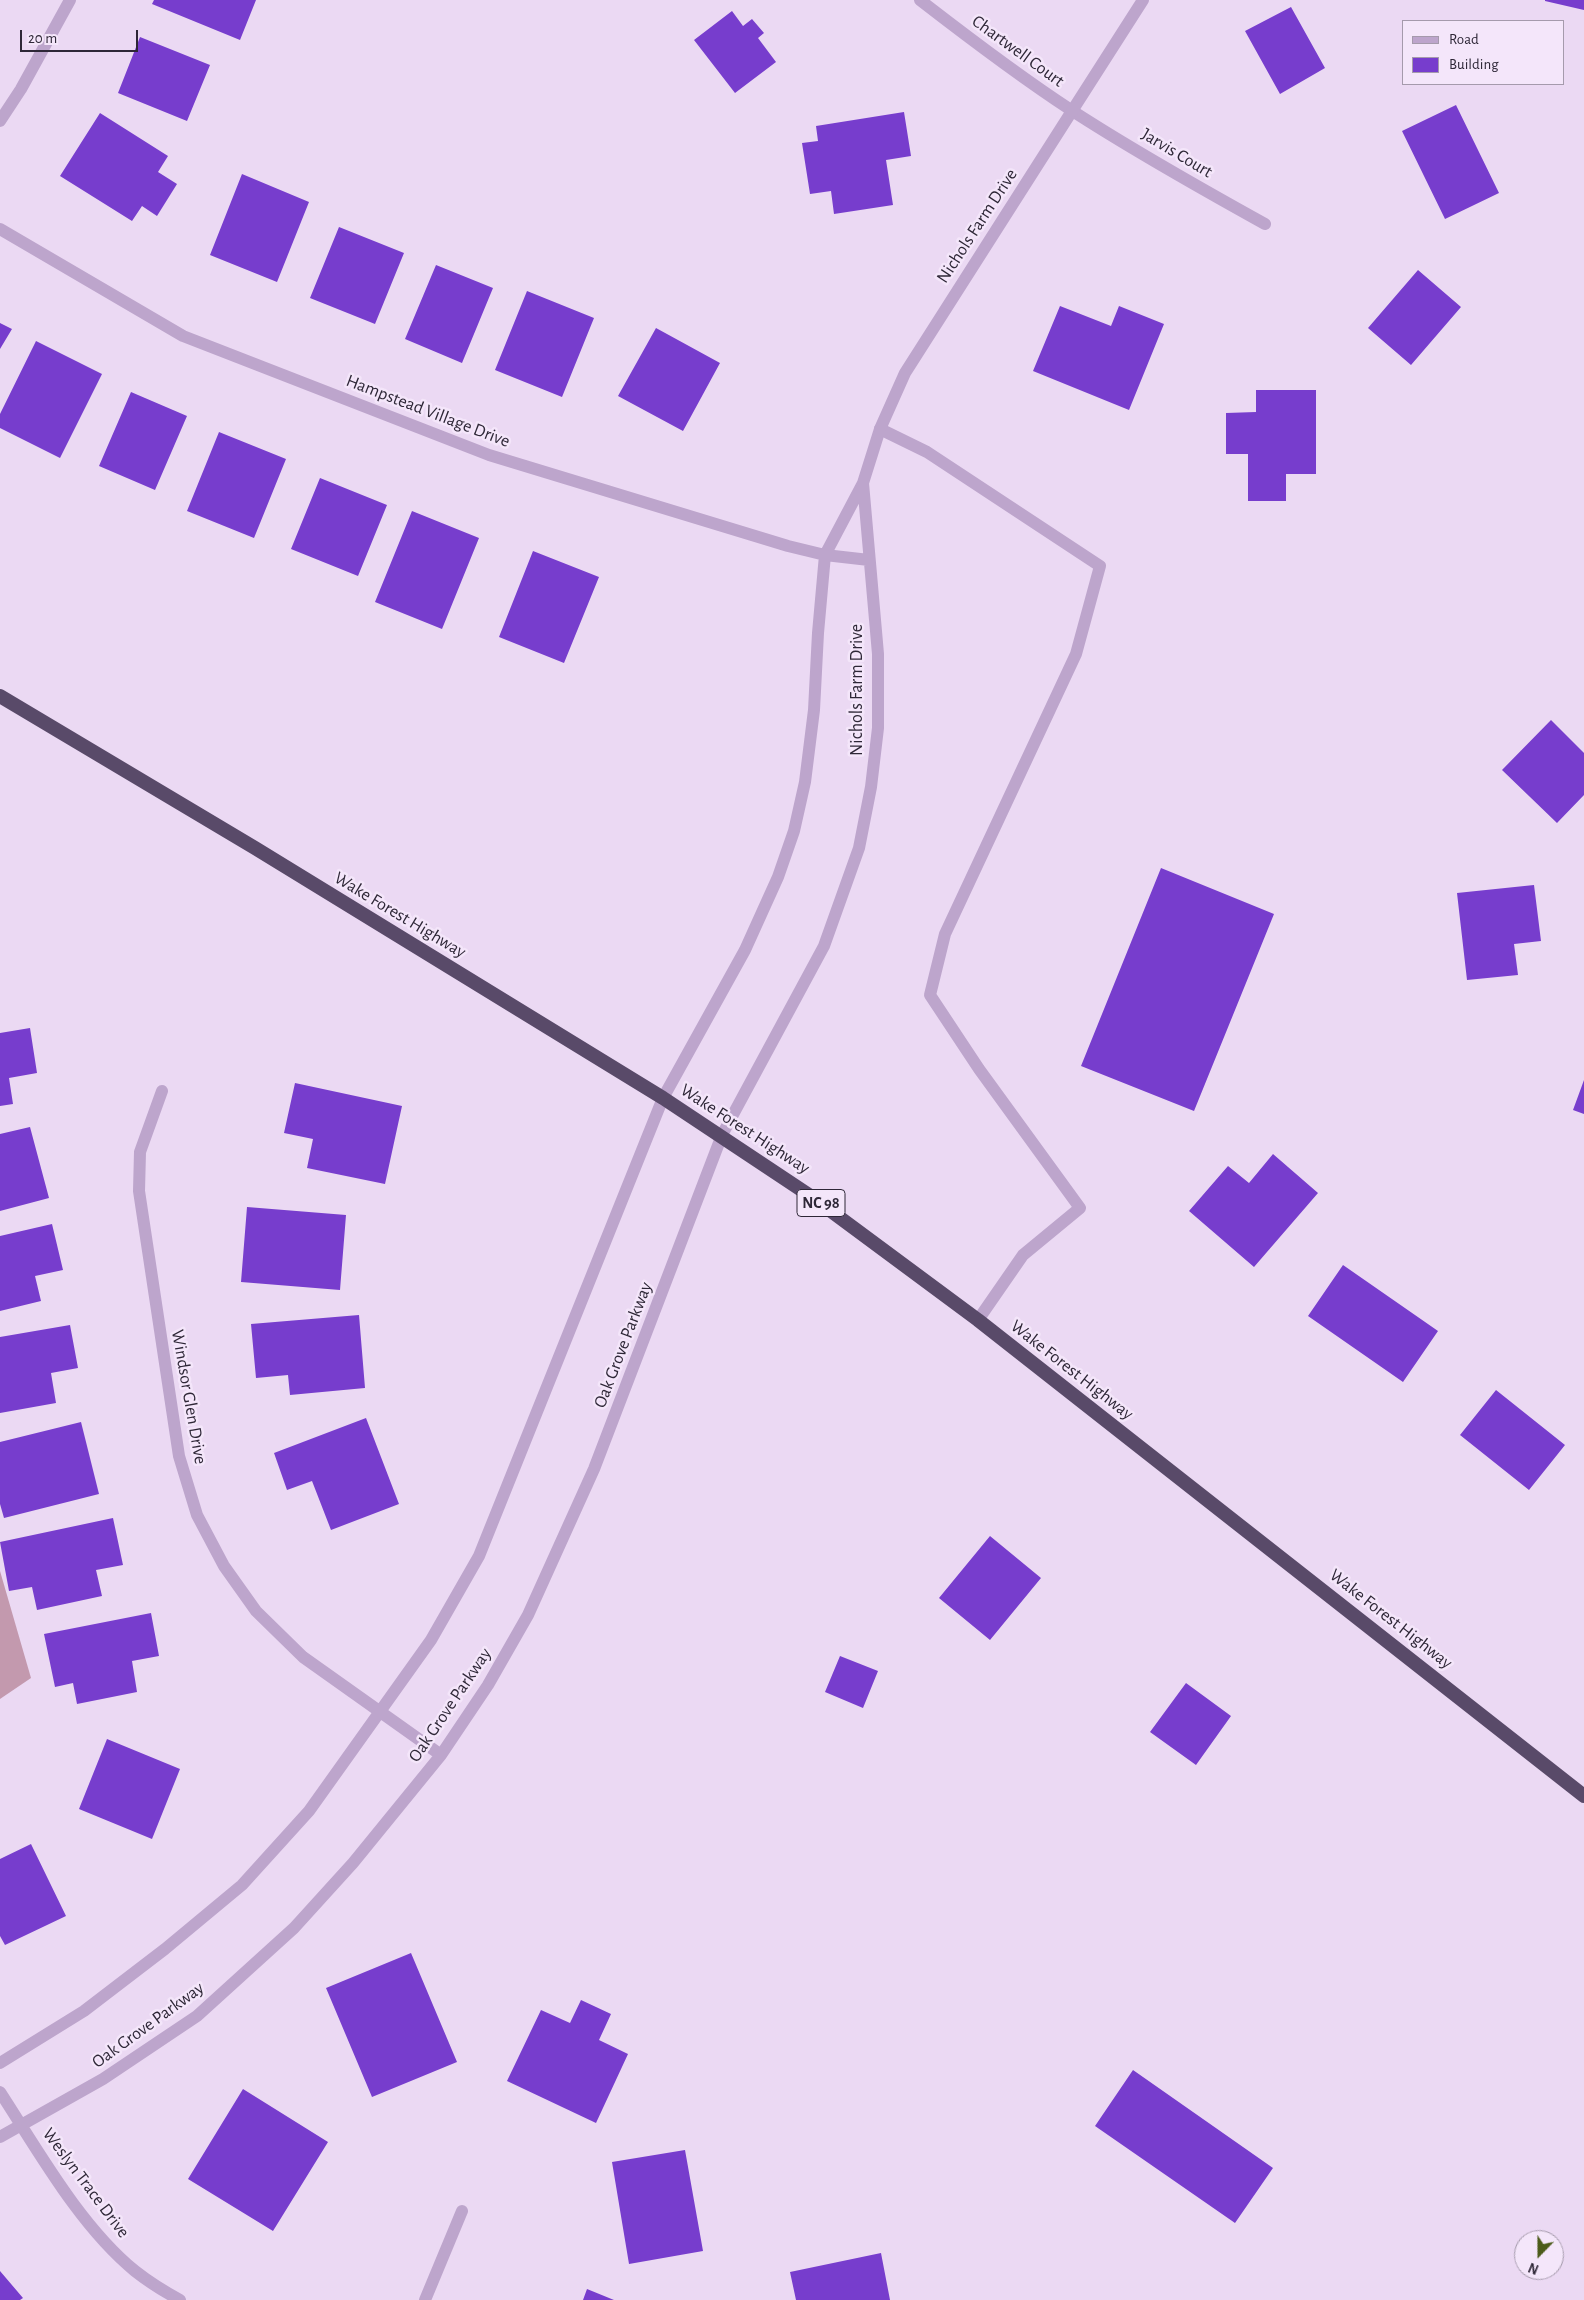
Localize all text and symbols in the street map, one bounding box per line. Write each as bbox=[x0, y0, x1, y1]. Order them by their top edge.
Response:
street label: Chartwell Court bbox=[968, 10, 1068, 92]
scale bar bbox=[22, 20, 140, 52]
legend bbox=[1402, 20, 1564, 85]
text: 20 m bbox=[28, 31, 57, 46]
text: Road bbox=[1449, 32, 1479, 47]
text: Building bbox=[1449, 57, 1499, 72]
street label: Jarvis Court bbox=[1137, 123, 1217, 183]
street label: Nichols Farm Drive bbox=[932, 165, 1022, 287]
street label: Hampstead Village Drive bbox=[343, 370, 513, 452]
street label: Nichols Farm Drive bbox=[846, 624, 868, 756]
street label: Wake Forest Highway bbox=[330, 867, 470, 963]
street label: Wake Forest Highway bbox=[676, 1079, 814, 1179]
road number: NC 98 bbox=[797, 1190, 845, 1216]
street label: Oak Grove Parkway bbox=[589, 1279, 657, 1411]
street label: Wake Forest Highway bbox=[1006, 1315, 1138, 1425]
street label: Windsor Glen Drive bbox=[167, 1328, 211, 1466]
street label: Wake Forest Highway bbox=[1325, 1564, 1457, 1674]
street label: Oak Grove Parkway bbox=[404, 1644, 496, 1766]
street label: Oak Grove Parkway bbox=[88, 1977, 208, 2073]
street label: Weslyn Trace Drive bbox=[38, 2124, 134, 2242]
north arrow bbox=[1514, 2230, 1564, 2280]
text: N bbox=[1527, 2260, 1541, 2276]

